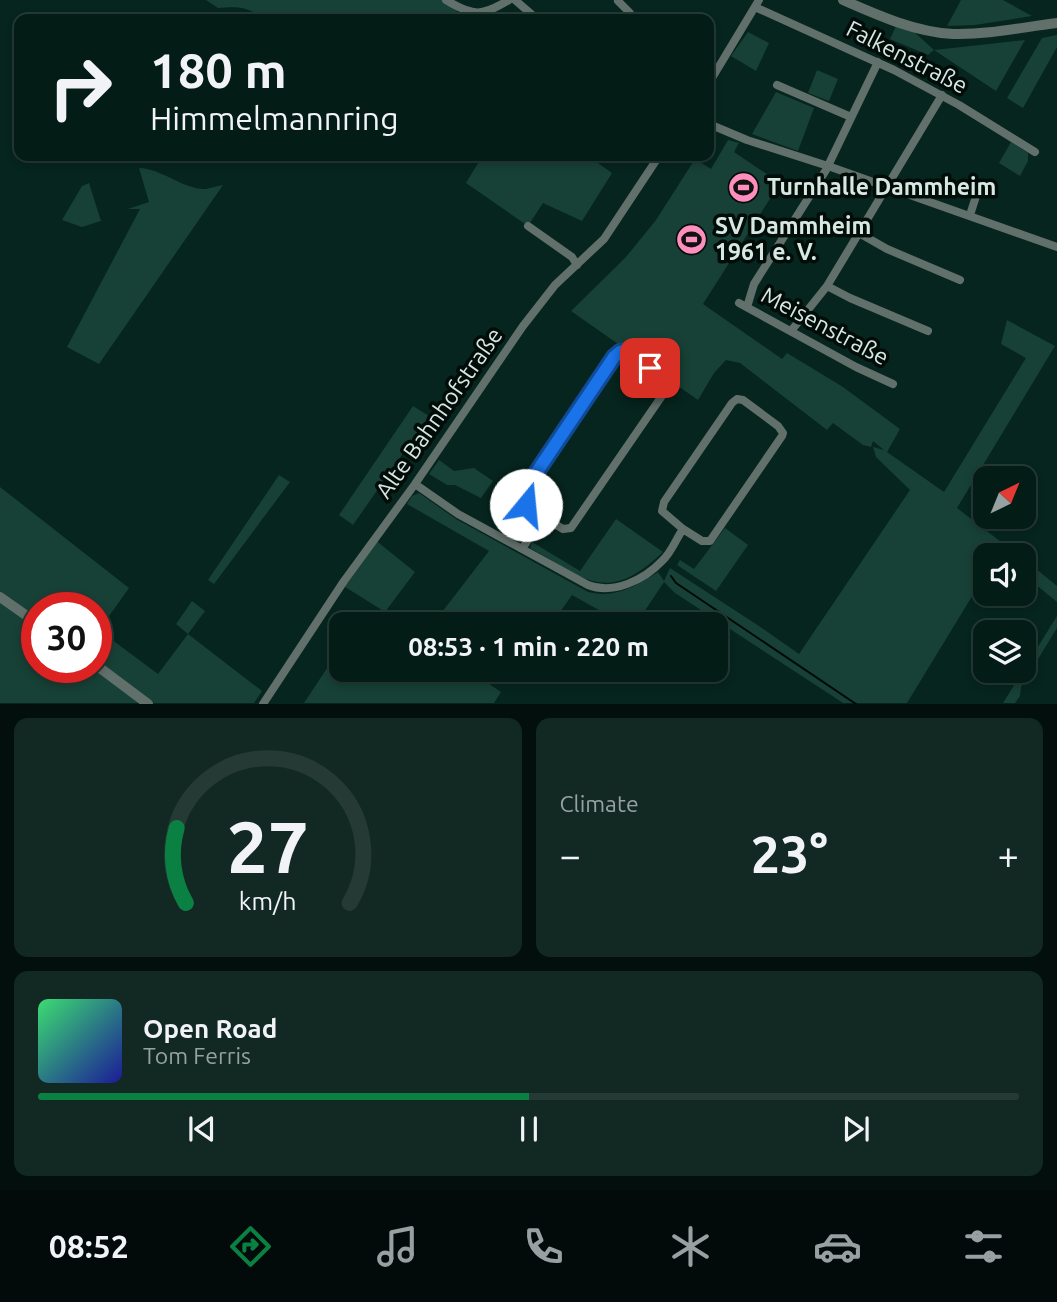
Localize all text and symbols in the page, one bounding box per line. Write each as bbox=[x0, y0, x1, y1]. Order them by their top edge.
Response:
street label: Falkenstraße bbox=[843, 15, 972, 98]
icon: right bbox=[35, 42, 126, 133]
text: 180 m bbox=[150, 42, 287, 97]
text: Himmelmannring bbox=[150, 100, 399, 136]
sports icon: Turnhalle Dammheim bbox=[727, 170, 761, 204]
place label: Turnhalle Dammheim bbox=[767, 174, 996, 199]
place label: SV Dammheim 1961 e. V. bbox=[715, 213, 871, 264]
sports icon: SV Dammheim 1961 e. V. bbox=[675, 222, 709, 256]
street label: Meisenstraße bbox=[757, 282, 893, 370]
street label: Alte Bahnhofstraße bbox=[370, 323, 507, 503]
pin bbox=[620, 338, 680, 398]
icon: arrive bbox=[631, 349, 669, 387]
north arrow bbox=[973, 466, 1036, 528]
map controls bbox=[973, 466, 1036, 683]
position arrow bbox=[489, 468, 563, 542]
button: sound bbox=[973, 543, 1036, 606]
speed limit sign: 30 bbox=[21, 592, 112, 683]
button: layers bbox=[973, 620, 1036, 683]
text: 08:53 · 1 min · 220 m bbox=[408, 632, 649, 661]
text: Climate bbox=[560, 791, 639, 816]
text: 27 bbox=[227, 806, 309, 888]
text: 23° bbox=[751, 825, 828, 883]
text: − bbox=[560, 834, 581, 876]
text: + bbox=[998, 834, 1019, 876]
text: km/h bbox=[239, 887, 297, 915]
text: Open Road bbox=[143, 1014, 277, 1043]
text: Tom Ferris bbox=[143, 1043, 251, 1068]
icon: previous bbox=[183, 1110, 221, 1148]
icon: pause bbox=[510, 1110, 548, 1148]
icon: next bbox=[837, 1110, 875, 1148]
icon: directions bbox=[226, 1222, 275, 1271]
icon: music bbox=[373, 1222, 422, 1271]
icon: phone bbox=[519, 1222, 568, 1271]
icon: climate bbox=[666, 1222, 715, 1271]
icon: car bbox=[813, 1222, 862, 1271]
icon: filters bbox=[959, 1222, 1008, 1271]
text: 08:52 bbox=[49, 1228, 129, 1264]

